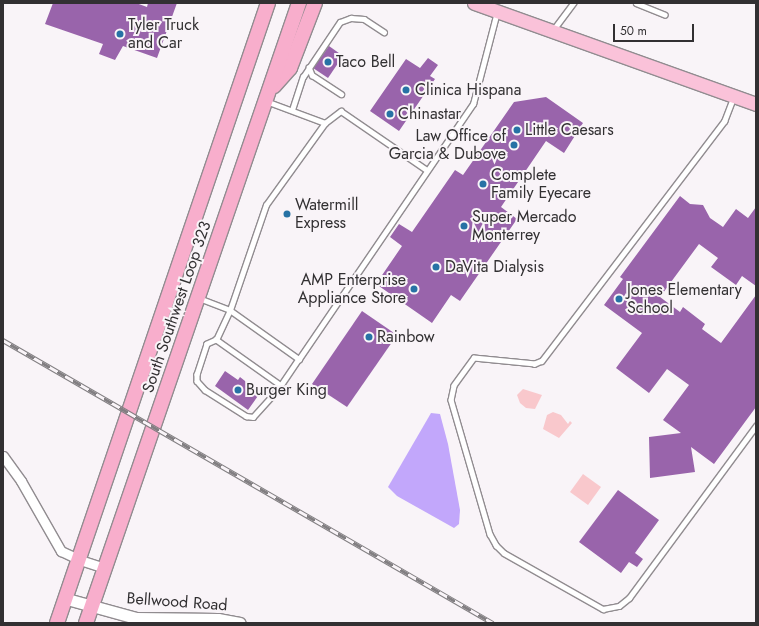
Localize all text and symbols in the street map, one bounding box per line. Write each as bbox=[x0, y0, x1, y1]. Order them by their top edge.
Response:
place label: Tyler Truck and Car bbox=[128, 15, 199, 53]
scale bar bbox=[615, 16, 696, 42]
text: 50 m bbox=[620, 22, 647, 40]
marker: Tyler Truck and Car bbox=[115, 29, 125, 39]
place label: Taco Bell bbox=[336, 52, 395, 72]
marker: Taco Bell bbox=[323, 57, 333, 67]
place label: Clinica Hispana bbox=[415, 80, 521, 100]
marker: Clinica Hispana bbox=[400, 84, 412, 96]
place label: Chinastar bbox=[398, 104, 461, 124]
marker: Chinastar bbox=[385, 109, 395, 119]
place label: Little Caesars bbox=[525, 120, 614, 140]
marker: Little Caesars bbox=[512, 125, 522, 135]
place label: Law Office of Garcia & Dubove bbox=[389, 126, 506, 164]
marker: Law Office of Garcia & Dubove bbox=[509, 140, 519, 150]
place label: Complete Family Eyecare bbox=[491, 165, 591, 203]
marker: Complete Family Eyecare bbox=[478, 179, 488, 189]
place label: Watermill Express bbox=[295, 195, 359, 233]
place label: Super Mercado Monterrey bbox=[472, 207, 576, 245]
marker: Watermill Express bbox=[282, 209, 292, 219]
street label: South Southwest Loop 323 bbox=[139, 219, 215, 395]
marker: Super Mercado Monterrey bbox=[459, 221, 469, 231]
place label: DaVita Dialysis bbox=[445, 257, 544, 277]
marker: DaVita Dialysis bbox=[430, 261, 442, 273]
place label: AMP Enterprise Appliance Store bbox=[298, 270, 406, 308]
place label: Jones Elementary School bbox=[627, 280, 742, 318]
marker: AMP Enterprise Appliance Store bbox=[409, 284, 419, 294]
marker: Jones Elementary School bbox=[614, 294, 624, 304]
place label: Rainbow bbox=[377, 327, 435, 347]
marker: Rainbow bbox=[364, 332, 374, 342]
place label: Burger King bbox=[246, 380, 327, 400]
marker: Burger King bbox=[233, 385, 243, 395]
street label: Bellwood Road bbox=[126, 589, 228, 615]

